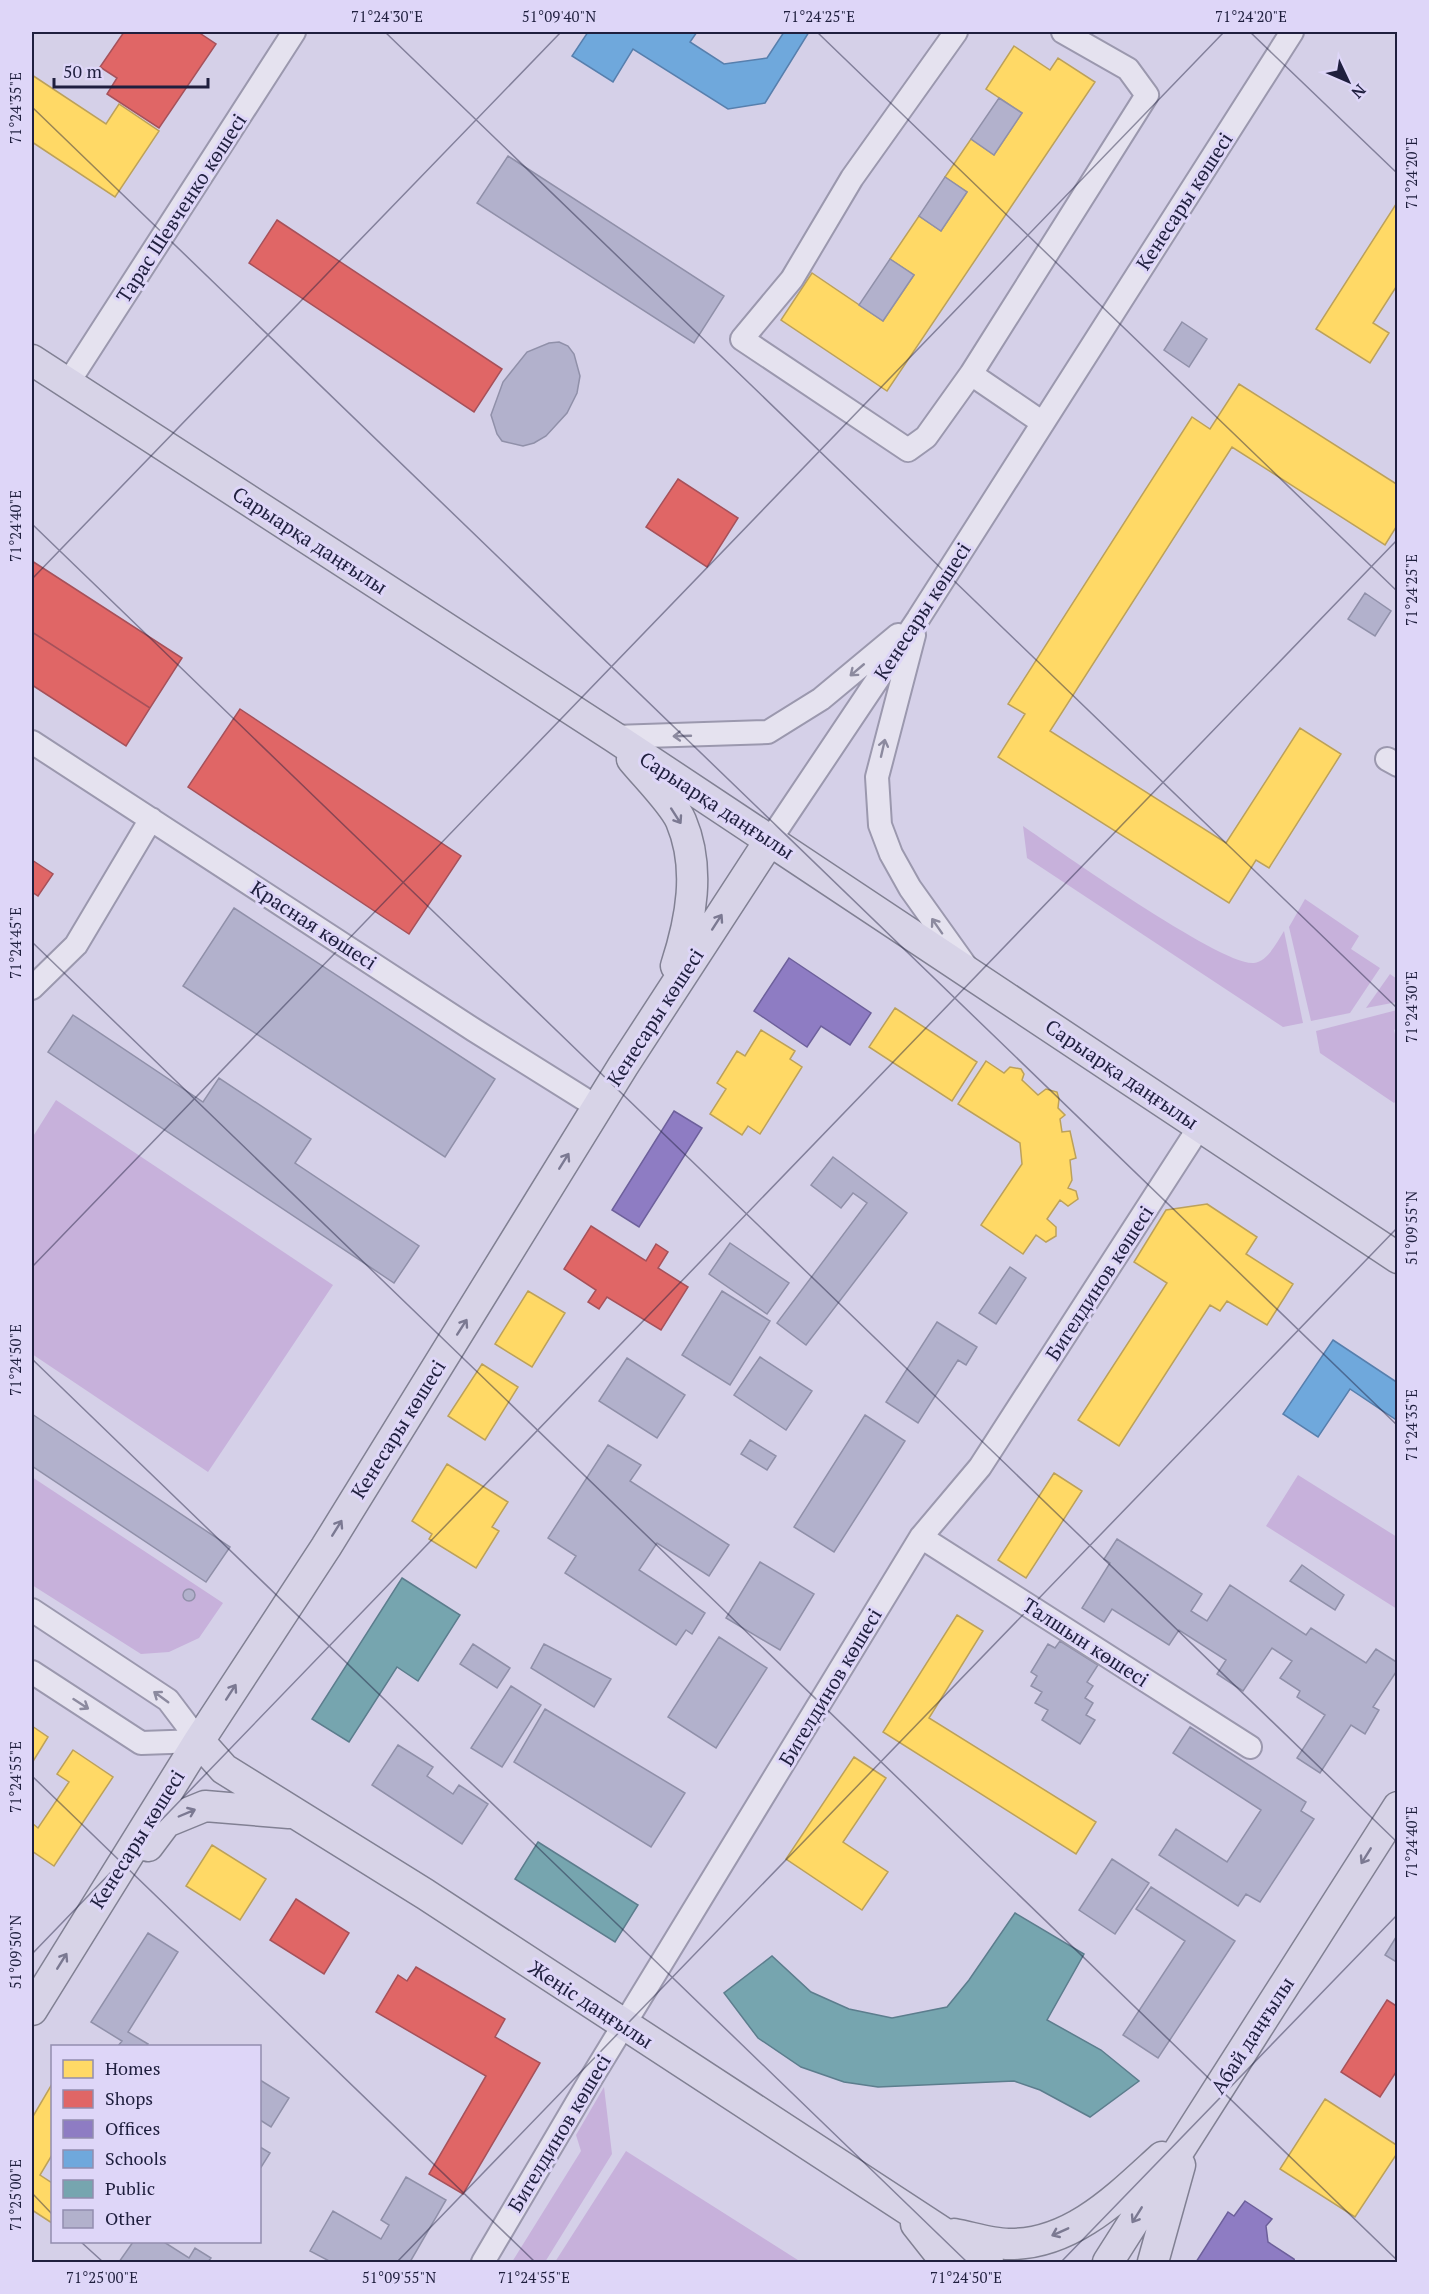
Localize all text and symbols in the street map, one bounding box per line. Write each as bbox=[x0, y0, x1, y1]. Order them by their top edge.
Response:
text: 71°24'30"E bbox=[351, 6, 423, 26]
text: 51°09'40"N bbox=[522, 6, 596, 26]
text: 71°24'25"E bbox=[783, 6, 855, 26]
text: 71°24'20"E bbox=[1215, 6, 1287, 26]
scale bar bbox=[54, 51, 208, 89]
north arrow bbox=[1318, 51, 1378, 111]
text: 50 m bbox=[63, 59, 103, 83]
text: 71°24'35"E bbox=[5, 72, 25, 144]
text: N bbox=[1347, 79, 1371, 103]
street label: Тарас Шевченко көшесі bbox=[110, 108, 252, 308]
street label: Кенесары көшесі bbox=[1129, 127, 1239, 275]
text: 71°24'20"E bbox=[1401, 137, 1421, 209]
street label: Сарыарқа даңғылы bbox=[227, 480, 393, 600]
text: 71°24'40"E bbox=[5, 490, 25, 562]
street label: Кенесары көшесі bbox=[867, 537, 977, 685]
text: 71°24'25"E bbox=[1401, 554, 1421, 626]
one-way arrow bbox=[850, 663, 865, 677]
one-way arrow bbox=[672, 730, 692, 741]
one-way arrow bbox=[878, 738, 890, 757]
street label: Сарыарқа даңғылы bbox=[634, 745, 800, 865]
one-way arrow bbox=[670, 807, 683, 824]
street label: Красная көшесі bbox=[246, 874, 382, 976]
text: 71°24'45"E bbox=[5, 907, 25, 979]
one-way arrow bbox=[711, 914, 723, 930]
one-way arrow bbox=[931, 918, 943, 934]
street label: Кенесары көшесі bbox=[600, 943, 710, 1091]
text: 71°24'30"E bbox=[1401, 971, 1421, 1043]
street label: Сарыарқа даңғылы bbox=[1040, 1013, 1204, 1135]
one-way arrow bbox=[559, 1153, 571, 1170]
text: 51°09'55"N bbox=[1401, 1191, 1421, 1265]
street label: Бигелдинов көшесі bbox=[1039, 1200, 1159, 1366]
one-way arrow bbox=[456, 1319, 468, 1335]
text: 71°24'50"E bbox=[5, 1324, 25, 1396]
street label: Кенесары көшесі bbox=[344, 1355, 452, 1503]
text: 71°24'35"E bbox=[1401, 1389, 1421, 1461]
one-way arrow bbox=[332, 1520, 344, 1537]
street label: Талшын көшесі bbox=[1018, 1591, 1154, 1693]
street label: Бигелдинов көшесі bbox=[772, 1603, 888, 1771]
one-way arrow bbox=[225, 1684, 237, 1701]
one-way arrow bbox=[154, 1691, 170, 1703]
one-way arrow bbox=[72, 1697, 89, 1710]
text: 71°24'55"E bbox=[5, 1741, 25, 1813]
street label: Кенесары көшесі bbox=[83, 1765, 191, 1913]
text: 71°24'40"E bbox=[1401, 1806, 1421, 1878]
one-way arrow bbox=[178, 1807, 196, 1818]
one-way arrow bbox=[1360, 1847, 1372, 1864]
text: 51°09'50"N bbox=[5, 1915, 25, 1989]
one-way arrow bbox=[56, 1952, 69, 1969]
street label: Жеңіс даңғылы bbox=[523, 1954, 659, 2054]
street label: Абай даңғылы bbox=[1204, 1971, 1300, 2099]
legend bbox=[51, 2045, 261, 2243]
street label: Бигелдинов көшесі bbox=[501, 2049, 617, 2217]
text: Homes bbox=[105, 2056, 160, 2080]
text: Shops bbox=[105, 2086, 153, 2110]
text: Offices bbox=[105, 2116, 160, 2140]
text: Schools bbox=[105, 2146, 167, 2170]
text: 71°25'00"E bbox=[5, 2159, 25, 2231]
text: Public bbox=[105, 2176, 155, 2200]
text: Other bbox=[105, 2206, 152, 2230]
one-way arrow bbox=[1131, 2207, 1144, 2224]
one-way arrow bbox=[1052, 2227, 1070, 2238]
text: 71°25'00"E bbox=[66, 2267, 138, 2287]
text: 51°09'55"N bbox=[362, 2267, 436, 2287]
text: 71°24'55"E bbox=[498, 2267, 570, 2287]
text: 71°24'50"E bbox=[930, 2267, 1002, 2287]

